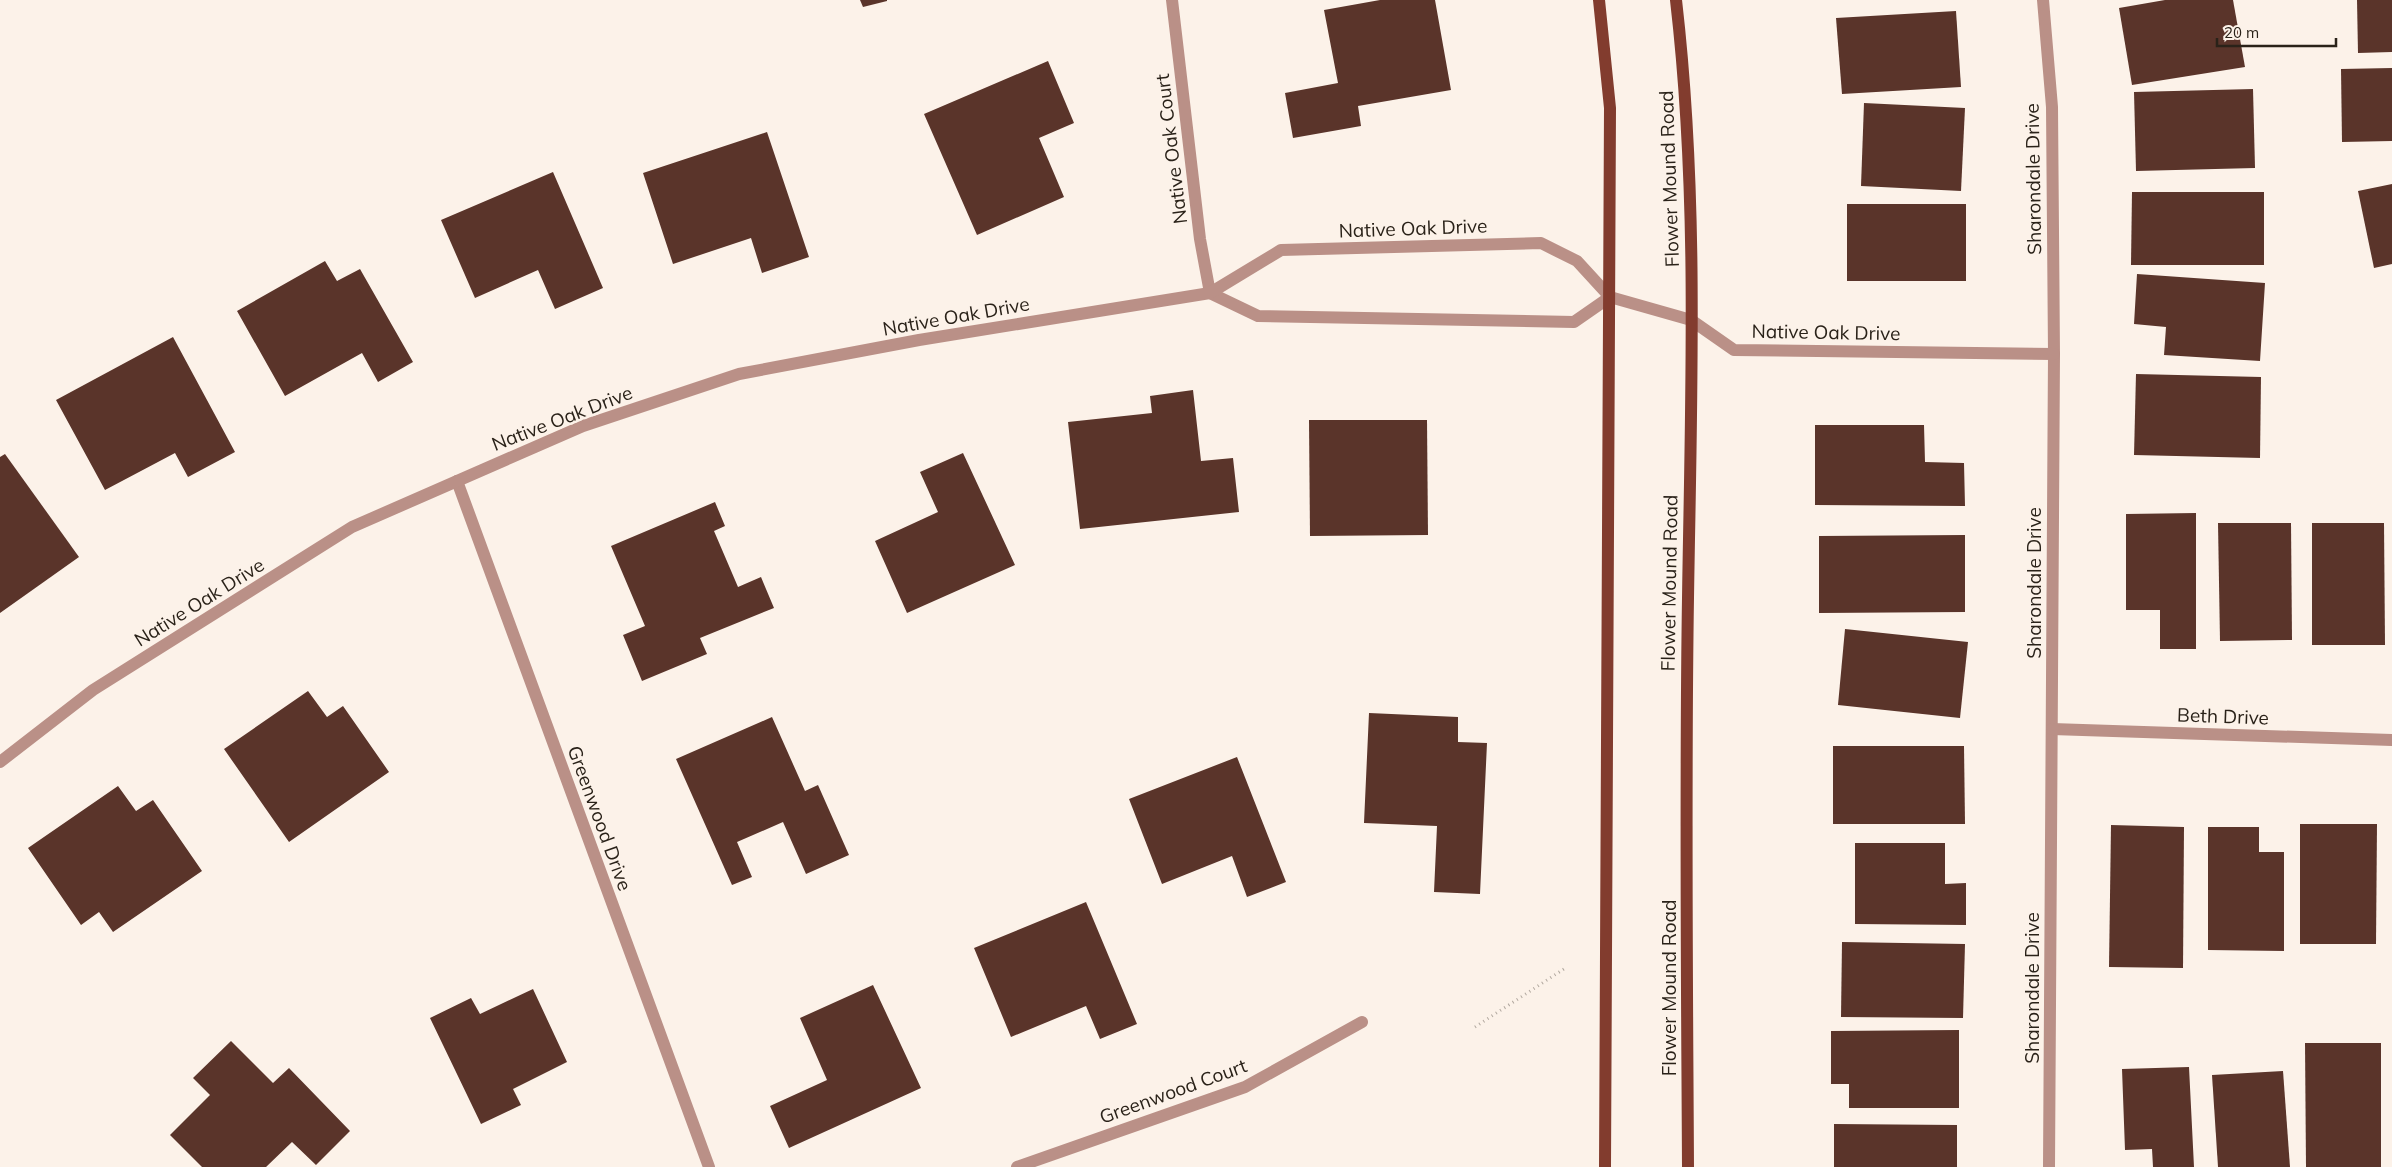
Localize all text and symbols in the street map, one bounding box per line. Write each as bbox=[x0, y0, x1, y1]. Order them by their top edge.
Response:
scale bar bbox=[2217, 15, 2336, 47]
text: 20 m bbox=[2224, 23, 2259, 42]
street label: Native Oak Court bbox=[1150, 72, 1192, 225]
street label: Flower Mound Road bbox=[1654, 90, 1684, 268]
street label: Sharondale Drive bbox=[2020, 103, 2046, 255]
street label: Native Oak Drive bbox=[1338, 213, 1488, 243]
street label: Native Oak Drive bbox=[881, 291, 1031, 341]
street label: Native Oak Drive bbox=[1751, 319, 1901, 345]
street label: Native Oak Drive bbox=[488, 380, 636, 456]
street label: Flower Mound Road bbox=[1655, 494, 1683, 672]
street label: Sharondale Drive bbox=[2022, 507, 2046, 659]
street label: Native Oak Drive bbox=[130, 552, 268, 652]
street label: Beth Drive bbox=[2177, 702, 2269, 730]
street label: Greenwood Drive bbox=[563, 742, 637, 894]
street label: Flower Mound Road bbox=[1657, 900, 1681, 1076]
street label: Sharondale Drive bbox=[2020, 912, 2044, 1064]
street label: Greenwood Court bbox=[1096, 1053, 1250, 1129]

